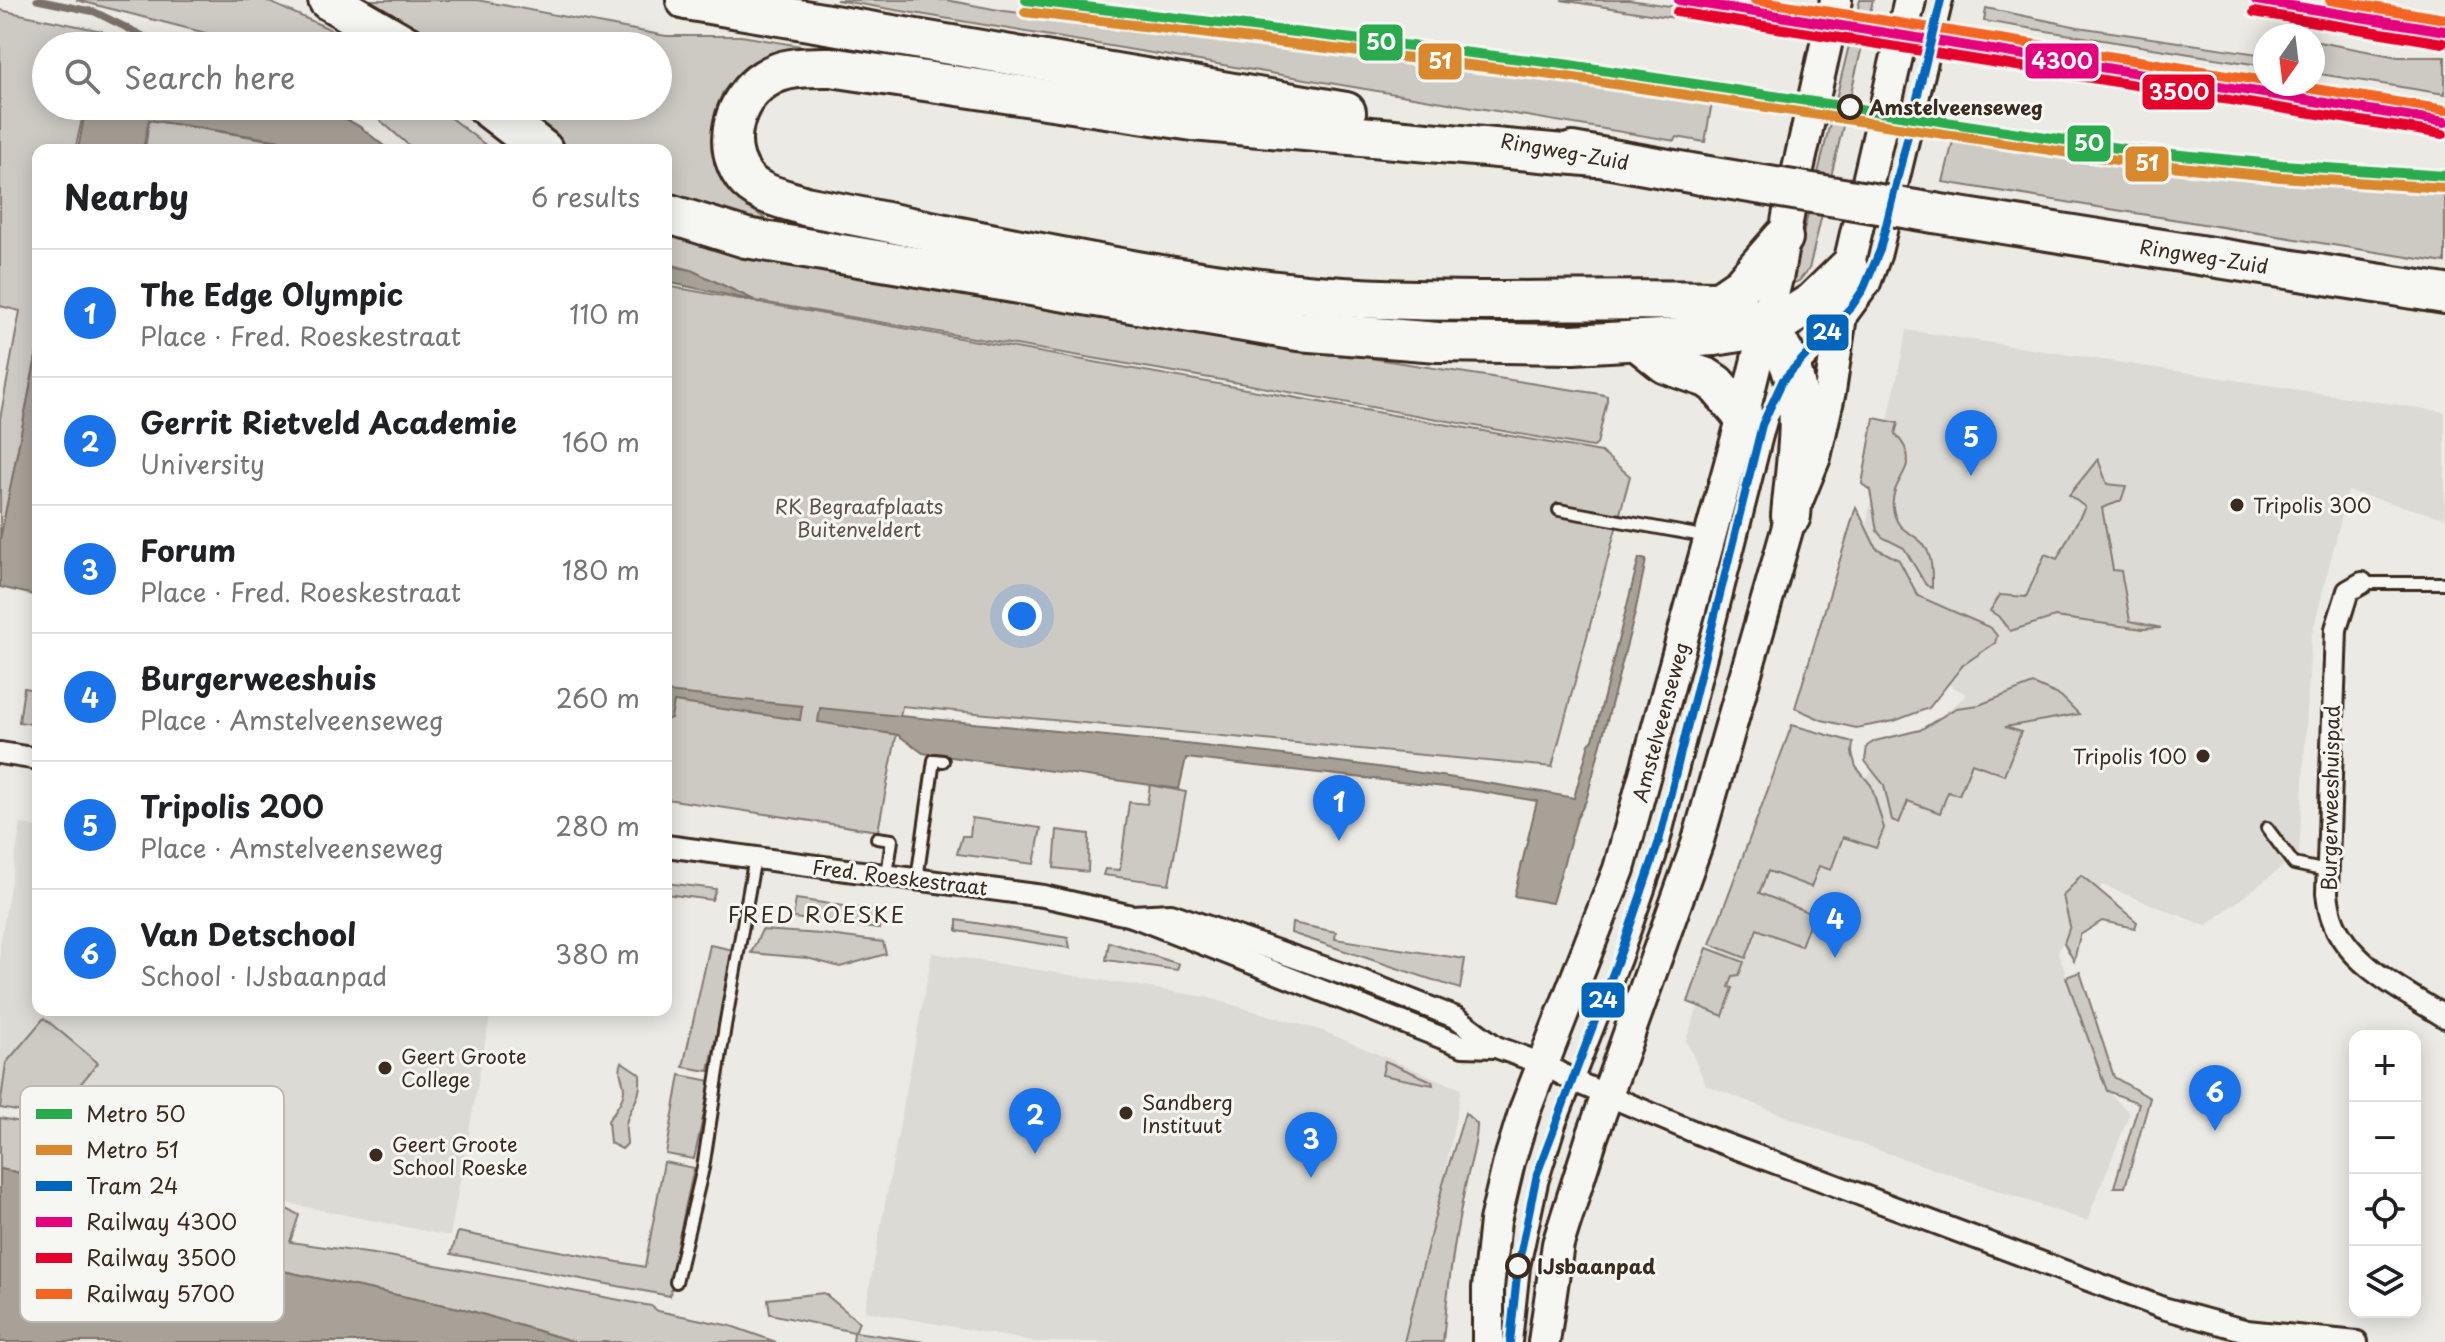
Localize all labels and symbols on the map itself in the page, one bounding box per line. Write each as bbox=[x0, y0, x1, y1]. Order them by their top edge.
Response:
line badge: 50 bbox=[1358, 23, 1404, 62]
text: 50 bbox=[1366, 24, 1396, 57]
north arrow bbox=[2253, 24, 2325, 96]
line badge: 51 bbox=[1417, 42, 1463, 81]
line badge: 4300 bbox=[2024, 42, 2100, 80]
text: 51 bbox=[1428, 43, 1452, 76]
text: 4300 bbox=[2031, 43, 2093, 76]
line badge: 3500 bbox=[2141, 73, 2216, 111]
text: 3500 bbox=[2149, 74, 2209, 107]
place label: Amstelveenseweg bbox=[1868, 92, 2043, 122]
marker: Amstelveenseweg bbox=[1838, 95, 1862, 119]
line badge: 50 bbox=[2066, 124, 2112, 163]
street label: Ringweg-Zuid bbox=[1498, 125, 1632, 177]
text: 50 bbox=[2074, 125, 2104, 158]
line badge: 51 bbox=[2124, 145, 2170, 183]
text: 51 bbox=[2135, 145, 2159, 178]
street label: Ringweg-Zuid bbox=[2137, 231, 2271, 281]
line badge: 24 bbox=[1805, 313, 1850, 352]
text: 24 bbox=[1812, 314, 1842, 347]
pin: 5 bbox=[1945, 410, 1997, 476]
place label: Tripolis 300 bbox=[2253, 490, 2372, 520]
park label: RK Begraafplaats Buitenveldert bbox=[775, 491, 943, 544]
marker: Tripolis 300 bbox=[2228, 496, 2246, 514]
your location bbox=[1002, 596, 1042, 636]
street label: Amstelveenseweg bbox=[1624, 638, 1696, 806]
street label: Burgerweeshuispad bbox=[2313, 705, 2347, 891]
place label: Tripolis 100 bbox=[2073, 741, 2187, 771]
marker: Tripolis 100 bbox=[2194, 747, 2212, 765]
pin: 1 bbox=[1313, 775, 1365, 841]
street label: Fred. Roeskestraat bbox=[811, 851, 989, 903]
pin: 4 bbox=[1809, 892, 1861, 958]
district label: FRED ROESKE bbox=[728, 897, 906, 930]
line badge: 24 bbox=[1580, 981, 1626, 1019]
text: 24 bbox=[1588, 982, 1618, 1015]
place label: Geert Groote College bbox=[401, 1041, 527, 1094]
marker: Geert Groote College bbox=[376, 1059, 394, 1077]
pin: 6 bbox=[2189, 1065, 2241, 1131]
legend bbox=[20, 1086, 284, 1322]
place label: Sandberg Instituut bbox=[1142, 1087, 1233, 1140]
pin: 2 bbox=[1009, 1088, 1061, 1154]
text: Metro 50 bbox=[86, 1096, 186, 1129]
marker: Sandberg Instituut bbox=[1117, 1104, 1135, 1122]
pin: 3 bbox=[1285, 1112, 1337, 1178]
place label: Geert Groote School Roeske bbox=[392, 1129, 528, 1182]
text: Metro 51 bbox=[86, 1132, 179, 1165]
marker: Geert Groote School Roeske bbox=[367, 1146, 385, 1164]
text: Tram 24 bbox=[86, 1168, 179, 1201]
text: Railway 4300 bbox=[86, 1204, 237, 1237]
text: Railway 3500 bbox=[86, 1240, 236, 1273]
place label: IJsbaanpad bbox=[1537, 1251, 1656, 1281]
marker: IJsbaanpad bbox=[1506, 1254, 1530, 1278]
text: Railway 5700 bbox=[86, 1276, 235, 1309]

